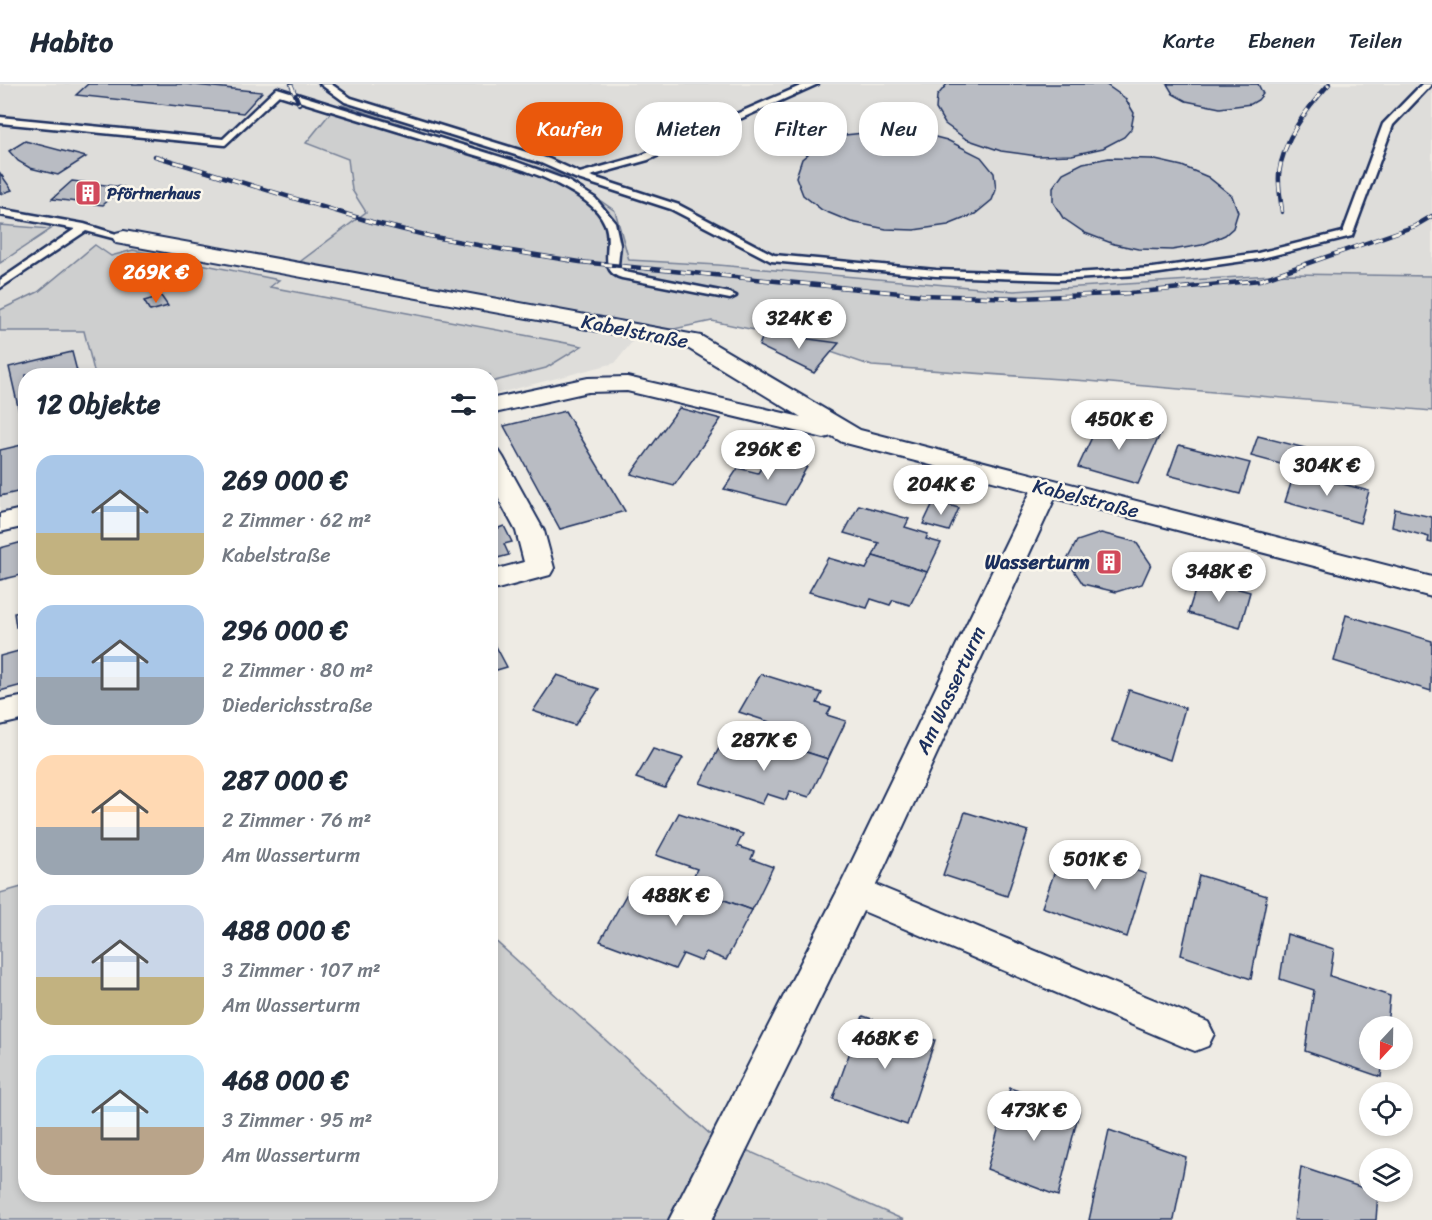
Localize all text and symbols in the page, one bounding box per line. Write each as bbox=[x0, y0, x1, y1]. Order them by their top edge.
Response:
text: Habito bbox=[30, 17, 113, 66]
text: Karte bbox=[1163, 22, 1215, 60]
text: Ebenen bbox=[1248, 22, 1315, 60]
text: Teilen bbox=[1348, 22, 1402, 60]
chip: Kaufen bbox=[516, 102, 623, 156]
chip: Mieten bbox=[635, 102, 742, 156]
chip: Filter bbox=[754, 102, 847, 156]
chip: Neu bbox=[859, 102, 938, 156]
building icon: Pförtnerhaus bbox=[73, 178, 103, 208]
place label: Pförtnerhaus bbox=[107, 179, 201, 208]
pin: 269K € bbox=[107, 253, 205, 304]
text: 269K € bbox=[123, 255, 189, 290]
pin: 324K € bbox=[750, 299, 848, 350]
text: 324K € bbox=[766, 301, 832, 336]
street label: Kabelstraße bbox=[578, 304, 691, 359]
text: 12 Objekte bbox=[36, 381, 160, 427]
icon: filters bbox=[447, 388, 480, 421]
pin: 450K € bbox=[1070, 400, 1168, 451]
text: 450K € bbox=[1085, 402, 1153, 437]
pin: 296K € bbox=[719, 430, 817, 481]
text: 296K € bbox=[735, 432, 801, 467]
pin: 304K € bbox=[1278, 446, 1376, 497]
text: 304K € bbox=[1294, 448, 1360, 483]
text: 269 000 € bbox=[222, 457, 348, 503]
pin: 204K € bbox=[892, 465, 990, 516]
text: 204K € bbox=[907, 467, 975, 502]
street label: Kabelstraße bbox=[1029, 468, 1143, 529]
icon: home bbox=[84, 479, 156, 551]
text: 2 Zimmer · 62 m² bbox=[222, 503, 371, 538]
text: Kabelstraße bbox=[222, 538, 330, 573]
place label: Wasserturm bbox=[985, 545, 1090, 580]
building icon: Wasserturm bbox=[1094, 547, 1124, 577]
pin: 348K € bbox=[1170, 552, 1268, 603]
text: 348K € bbox=[1186, 554, 1252, 589]
text: 296 000 € bbox=[222, 607, 348, 653]
street label: Am Wasserturm bbox=[905, 620, 995, 761]
icon: home bbox=[84, 629, 156, 701]
text: 2 Zimmer · 80 m² bbox=[222, 653, 373, 688]
text: Diederichsstraße bbox=[222, 688, 373, 723]
pin: 287K € bbox=[715, 721, 813, 772]
text: 287K € bbox=[731, 723, 797, 758]
text: 287 000 € bbox=[222, 757, 348, 803]
icon: home bbox=[84, 779, 156, 851]
text: 2 Zimmer · 76 m² bbox=[222, 803, 371, 838]
text: Am Wasserturm bbox=[222, 838, 360, 873]
pin: 501K € bbox=[1046, 840, 1144, 891]
text: 501K € bbox=[1063, 842, 1127, 877]
pin: 488K € bbox=[627, 876, 725, 927]
text: 488K € bbox=[642, 878, 710, 913]
text: 488 000 € bbox=[222, 907, 350, 953]
icon: home bbox=[84, 929, 156, 1001]
text: 3 Zimmer · 107 m² bbox=[222, 953, 381, 988]
text: Am Wasserturm bbox=[222, 988, 360, 1023]
north arrow bbox=[1359, 1016, 1413, 1070]
map controls bbox=[1359, 1016, 1413, 1202]
pin: 468K € bbox=[836, 1019, 934, 1070]
text: 468K € bbox=[852, 1021, 918, 1056]
text: 468 000 € bbox=[222, 1057, 349, 1103]
icon: home bbox=[84, 1079, 156, 1151]
button: locate bbox=[1359, 1082, 1413, 1136]
pin: 473K € bbox=[985, 1091, 1083, 1142]
text: 473K € bbox=[1001, 1093, 1067, 1128]
text: 3 Zimmer · 95 m² bbox=[222, 1103, 372, 1138]
text: Am Wasserturm bbox=[222, 1138, 360, 1173]
button: layers bbox=[1359, 1148, 1413, 1202]

